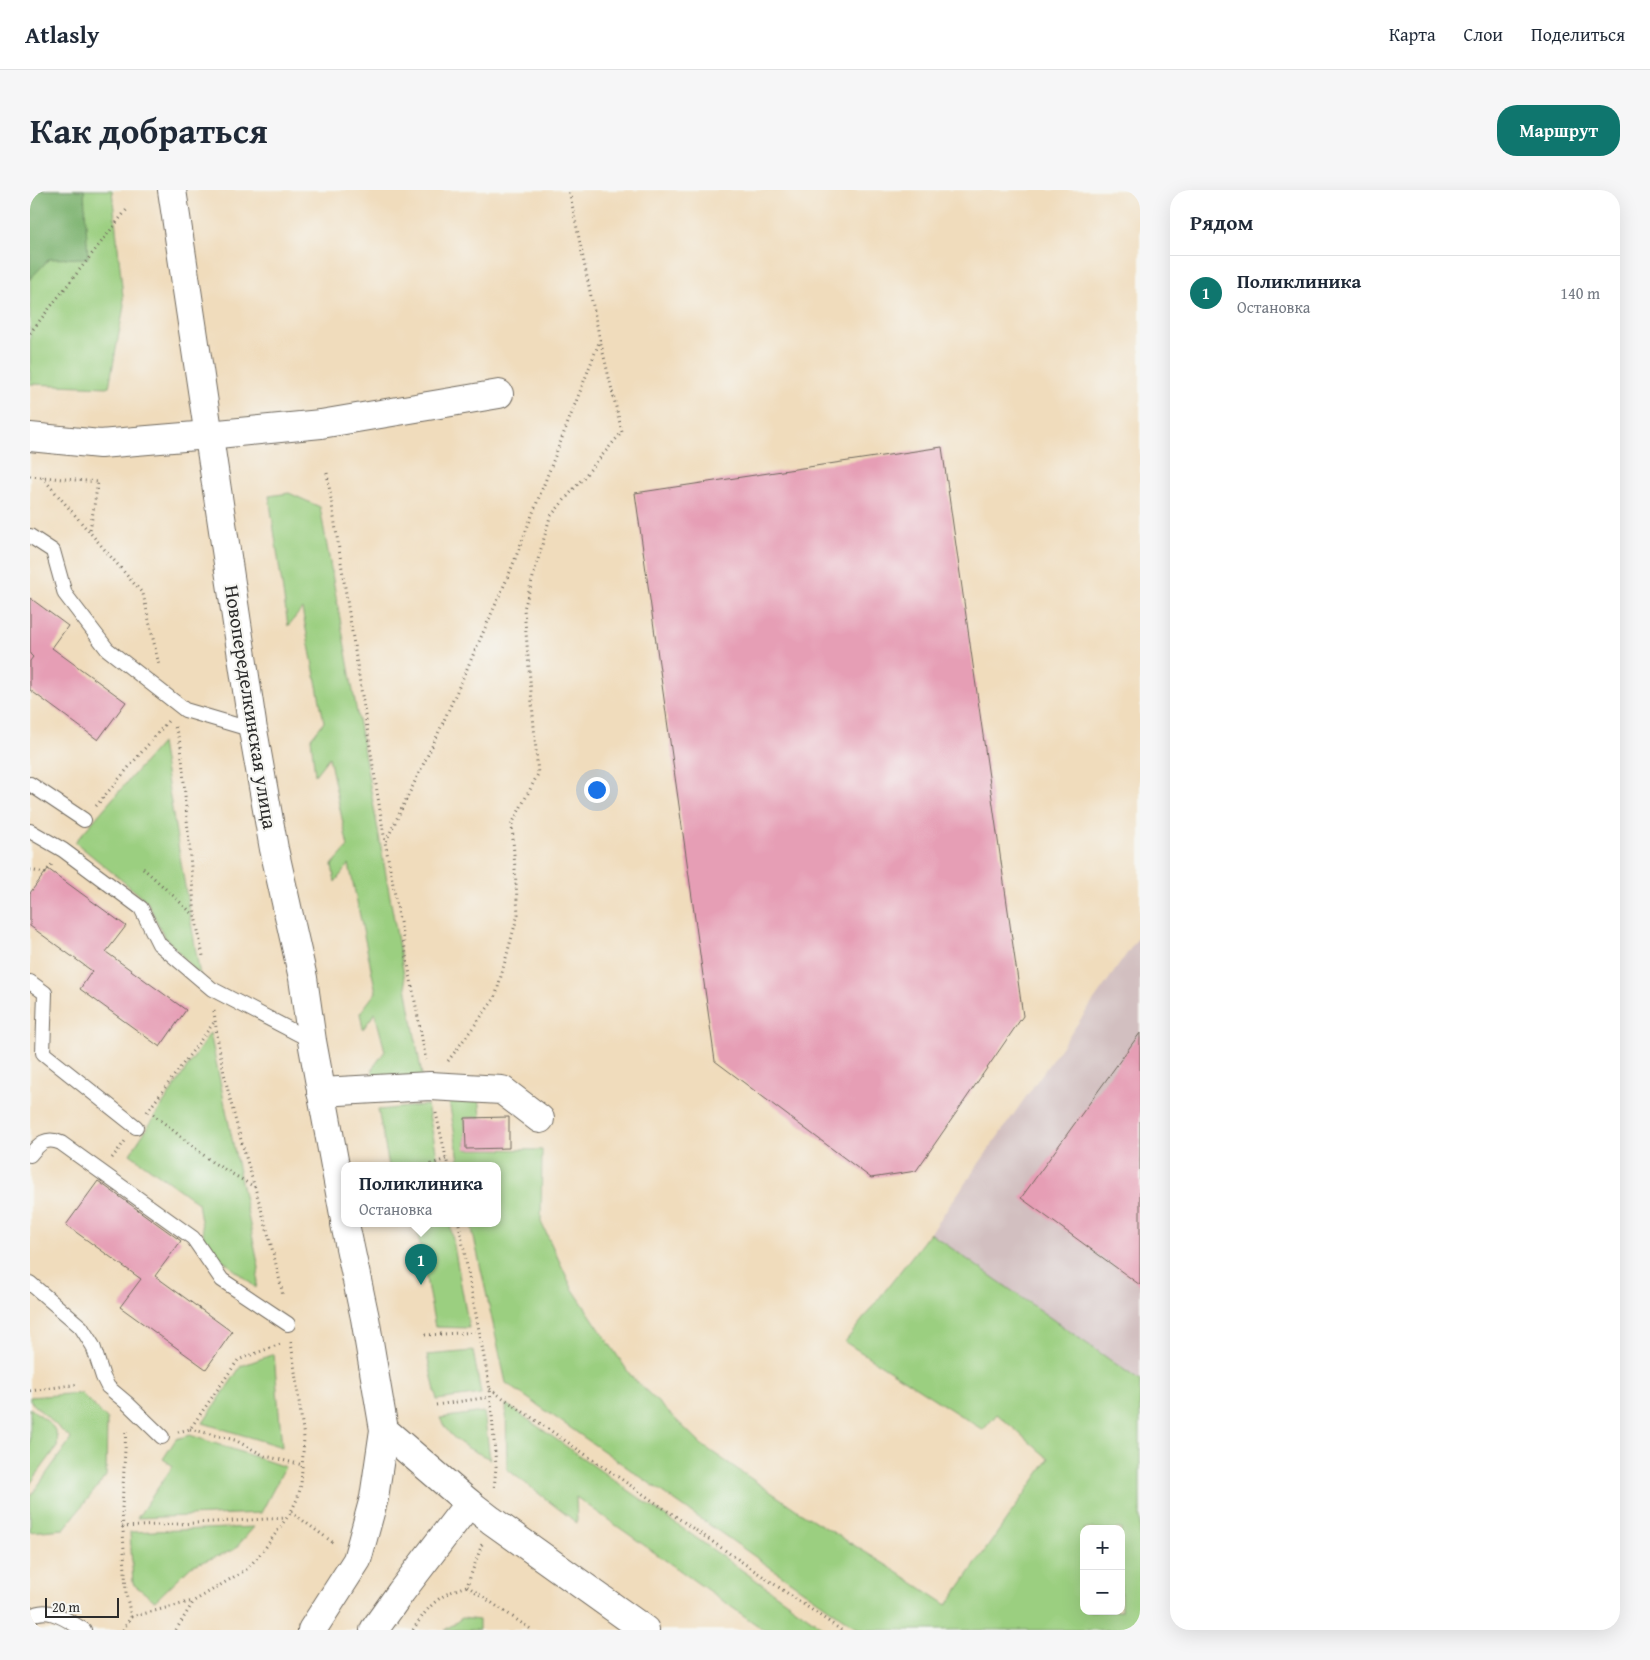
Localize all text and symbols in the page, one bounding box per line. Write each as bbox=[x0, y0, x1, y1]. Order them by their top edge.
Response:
text: Atlasly bbox=[25, 17, 99, 52]
text: Карта bbox=[1389, 21, 1436, 48]
text: Слои bbox=[1464, 21, 1503, 48]
text: Поделиться bbox=[1531, 21, 1625, 48]
text: Как добраться bbox=[30, 105, 268, 156]
button: Маршрут bbox=[1497, 105, 1620, 156]
text: Рядом bbox=[1190, 207, 1253, 238]
text: Поликлиника bbox=[1237, 267, 1361, 295]
text: 1 bbox=[1202, 281, 1210, 305]
text: 140 m bbox=[1560, 281, 1600, 305]
text: Остановка bbox=[1237, 295, 1310, 319]
street label: Новопеределкинская улица bbox=[218, 583, 285, 832]
your location bbox=[584, 777, 610, 803]
popup bbox=[341, 1162, 501, 1227]
text: Поликлиника bbox=[359, 1169, 483, 1197]
text: Остановка bbox=[359, 1197, 432, 1221]
pin: 1 bbox=[405, 1244, 437, 1285]
map controls bbox=[1080, 1525, 1125, 1615]
button: + bbox=[1080, 1525, 1125, 1570]
button: − bbox=[1080, 1570, 1125, 1615]
scale bar bbox=[45, 1595, 119, 1618]
text: 20 m bbox=[52, 1597, 80, 1617]

